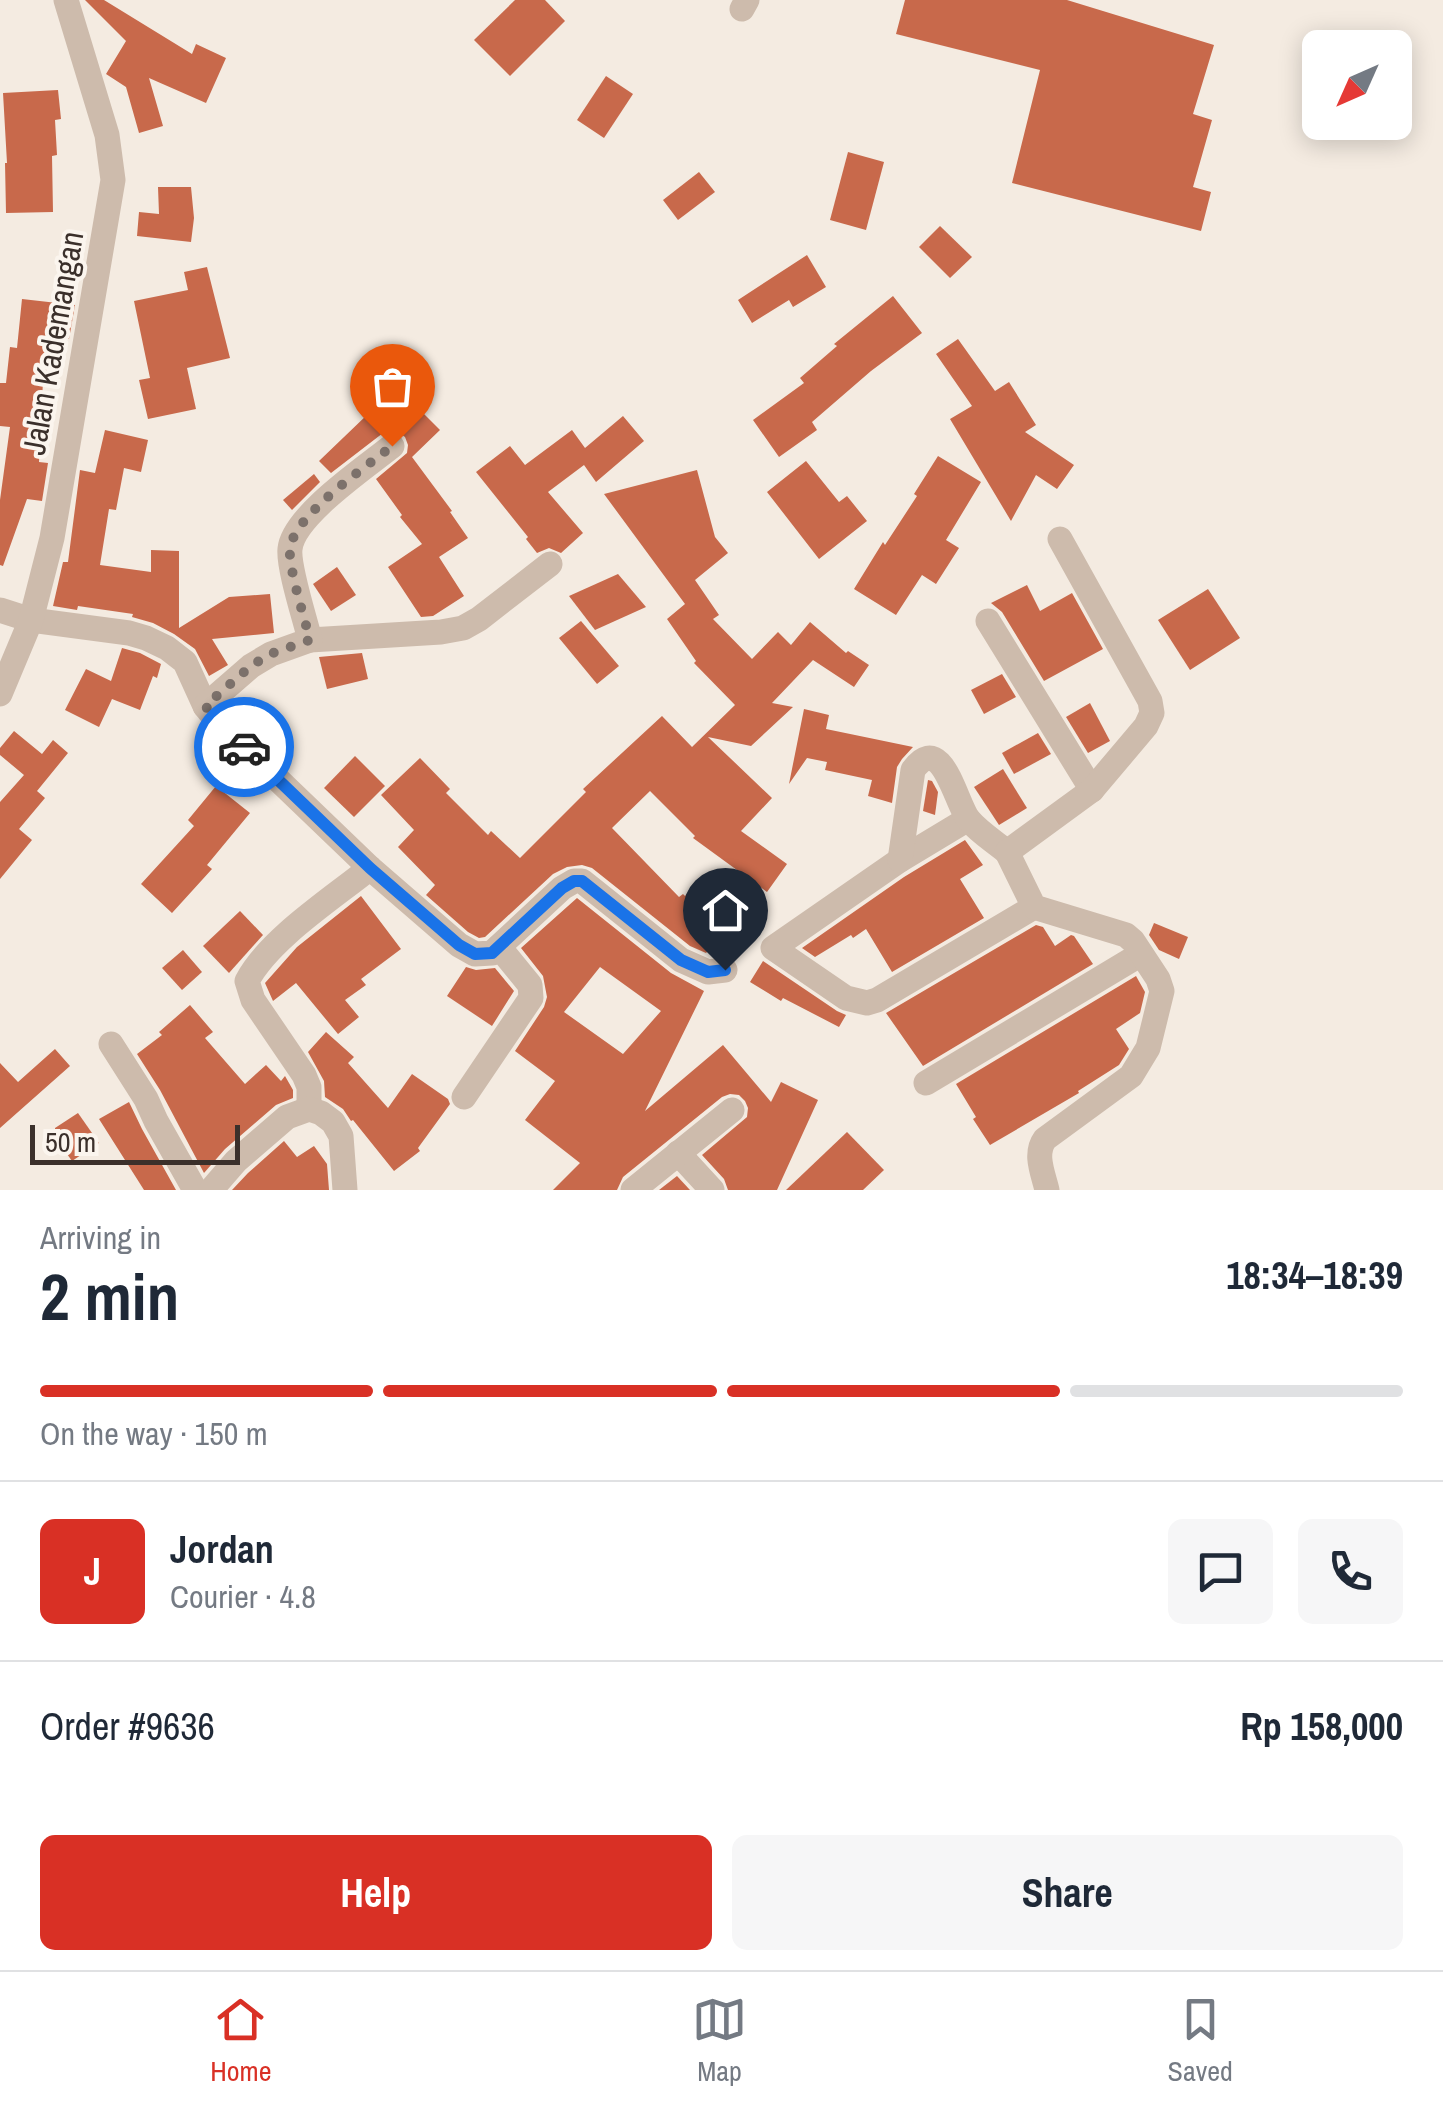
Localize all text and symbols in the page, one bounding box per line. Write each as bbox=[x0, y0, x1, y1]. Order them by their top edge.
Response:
north arrow bbox=[1302, 30, 1412, 140]
map controls bbox=[1302, 30, 1412, 140]
street label: Jalan Kademangan bbox=[12, 228, 93, 458]
pin bbox=[350, 344, 435, 447]
icon: bag bbox=[365, 359, 420, 414]
courier bbox=[194, 697, 294, 797]
icon: car bbox=[217, 720, 272, 775]
pin bbox=[683, 868, 768, 971]
icon: home bbox=[698, 883, 753, 938]
scale bar bbox=[30, 1120, 240, 1164]
text: 50 m bbox=[45, 1123, 96, 1161]
text: Arriving in bbox=[40, 1216, 161, 1259]
text: 18:34–18:39 bbox=[1226, 1250, 1403, 1301]
text: 2 min bbox=[40, 1253, 179, 1340]
text: On the way · 150 m bbox=[40, 1412, 268, 1455]
button: chat bbox=[1168, 1519, 1273, 1624]
button: phone bbox=[1298, 1519, 1403, 1624]
text: Jordan bbox=[170, 1524, 274, 1575]
text: J bbox=[84, 1546, 101, 1597]
text: Courier · 4.8 bbox=[170, 1575, 316, 1618]
text: Order #9636 bbox=[40, 1701, 215, 1752]
text: Rp 158,000 bbox=[1240, 1701, 1403, 1752]
button: Help bbox=[40, 1835, 712, 1950]
button: Share bbox=[732, 1835, 1403, 1950]
tab: Home bbox=[210, 1992, 272, 2090]
tab: Map bbox=[692, 1992, 747, 2090]
tab: Saved bbox=[1168, 1992, 1233, 2090]

